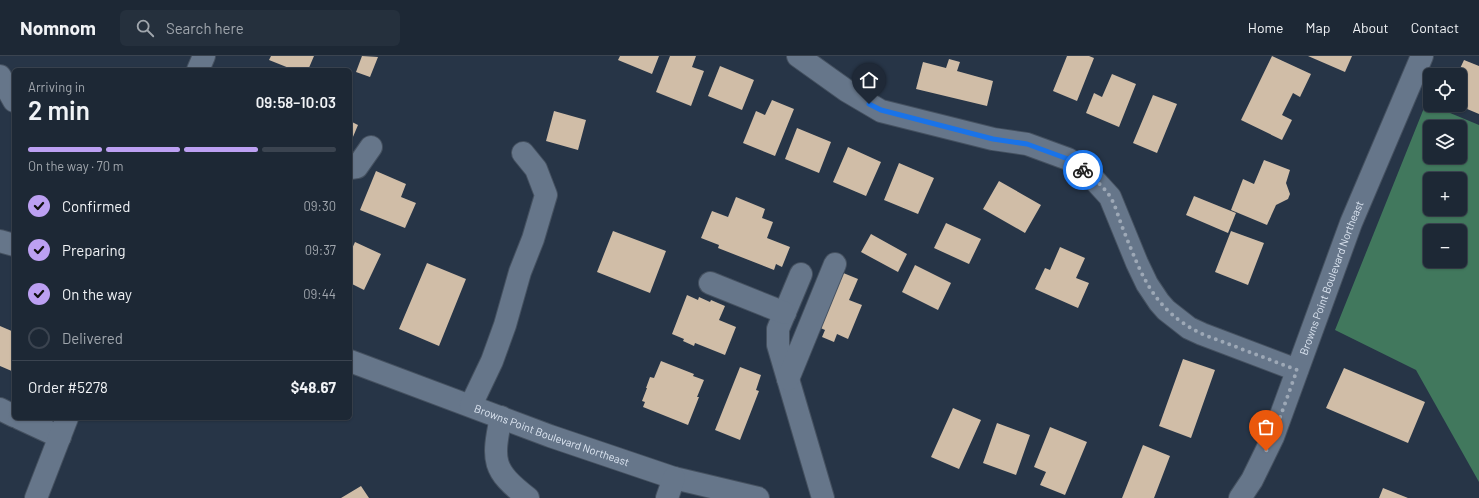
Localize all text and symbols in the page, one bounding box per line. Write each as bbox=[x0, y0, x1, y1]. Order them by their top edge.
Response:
search box bbox=[120, 10, 400, 46]
text: Nomnom bbox=[20, 16, 96, 39]
icon: search bbox=[134, 17, 156, 39]
text: Search here bbox=[166, 19, 244, 37]
text: Home bbox=[1248, 19, 1284, 36]
text: Map bbox=[1306, 19, 1330, 36]
text: About bbox=[1352, 19, 1389, 36]
text: Contact bbox=[1411, 19, 1459, 36]
pin bbox=[852, 63, 886, 104]
map controls bbox=[1423, 68, 1467, 268]
button: locate bbox=[1423, 68, 1467, 112]
icon: home bbox=[858, 69, 880, 91]
text: Arriving in bbox=[28, 79, 85, 95]
text: 09:58–10:03 bbox=[256, 93, 336, 111]
text: 2 min bbox=[28, 94, 90, 125]
button: layers bbox=[1423, 120, 1467, 164]
courier bbox=[1063, 150, 1103, 190]
text: On the way · 70 m bbox=[28, 158, 123, 174]
icon: bike bbox=[1072, 159, 1094, 181]
button: + bbox=[1423, 172, 1467, 216]
icon: check bbox=[28, 195, 50, 217]
text: Confirmed bbox=[62, 197, 130, 215]
text: 09:30 bbox=[303, 198, 336, 214]
street label: Browns Point Boulevard Northeast bbox=[1296, 199, 1366, 357]
button: − bbox=[1423, 224, 1467, 268]
icon: check bbox=[28, 239, 50, 261]
text: Preparing bbox=[62, 241, 126, 259]
text: 09:37 bbox=[305, 242, 336, 258]
icon: check bbox=[28, 283, 50, 305]
text: On the way bbox=[62, 285, 132, 303]
text: 09:44 bbox=[303, 286, 336, 302]
text: Delivered bbox=[62, 329, 123, 347]
text: Order #5278 bbox=[28, 378, 108, 396]
text: $48.67 bbox=[291, 378, 336, 396]
street label: Browns Point Boulevard Northeast bbox=[473, 401, 631, 468]
pin bbox=[1249, 410, 1283, 451]
icon: bag bbox=[1255, 416, 1277, 438]

